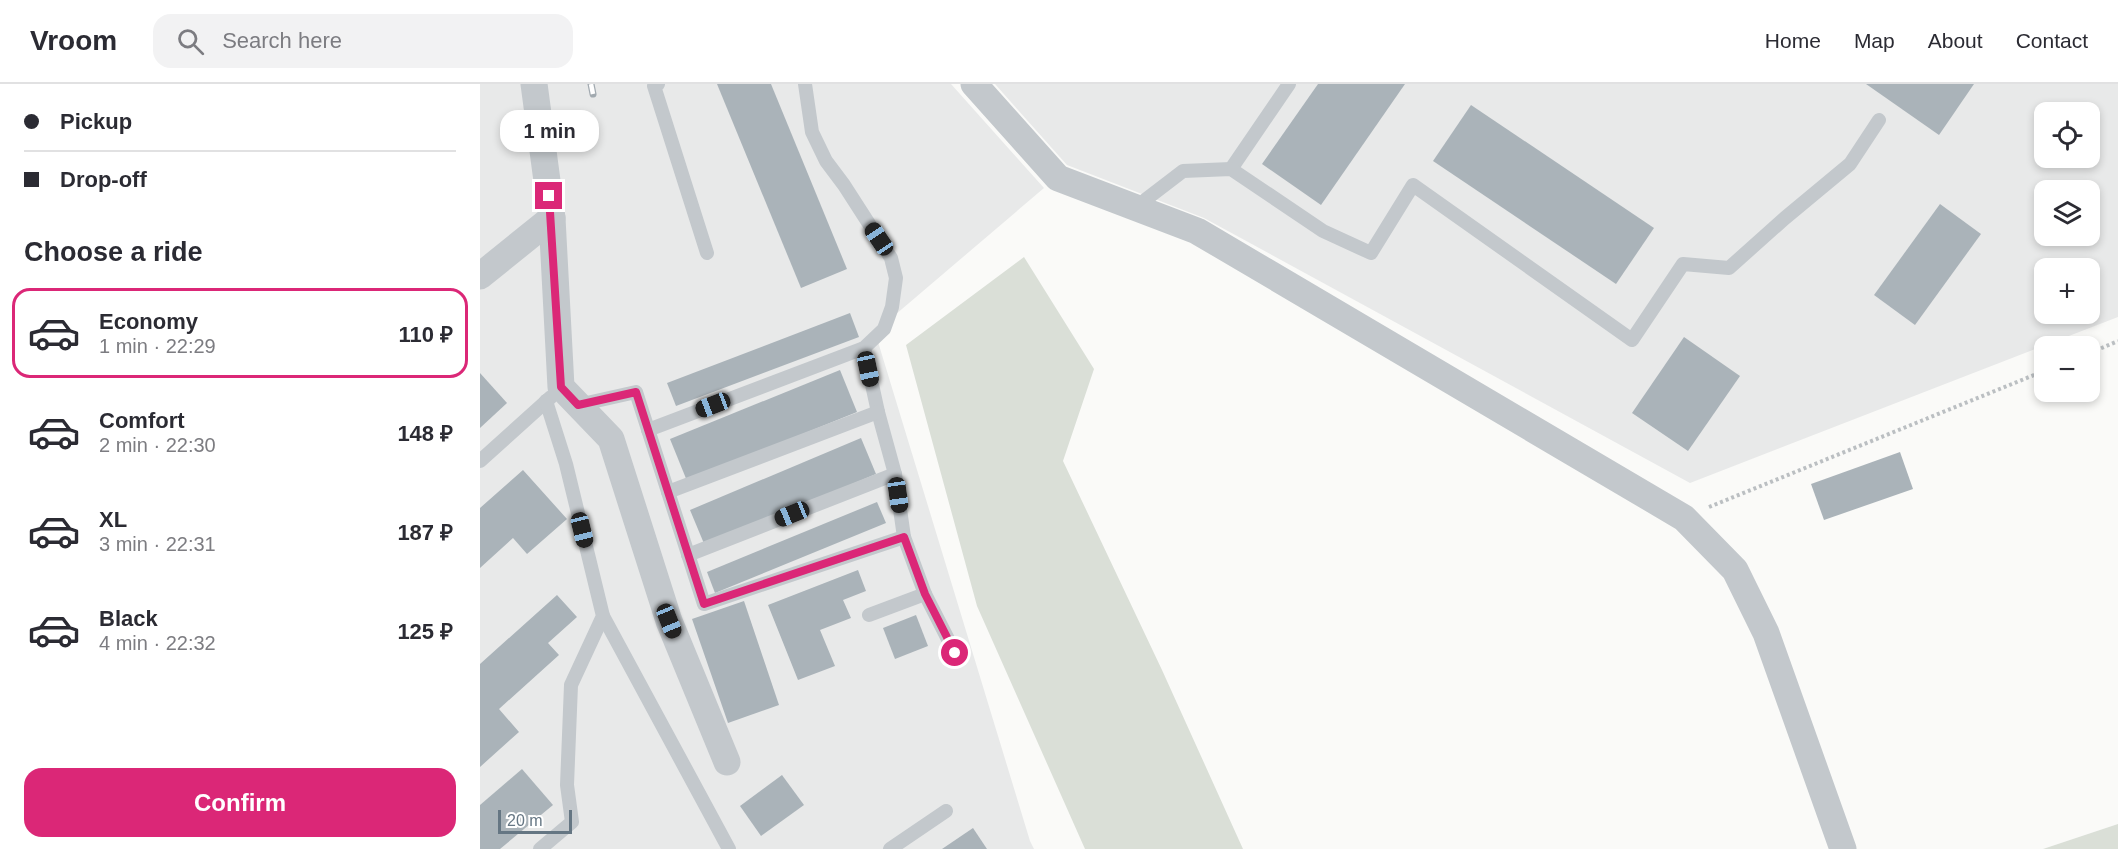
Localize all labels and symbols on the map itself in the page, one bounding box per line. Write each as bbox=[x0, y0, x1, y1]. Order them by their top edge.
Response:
callout: 1 min bbox=[500, 109, 598, 151]
route end bbox=[535, 182, 562, 209]
car bbox=[861, 219, 897, 259]
car bbox=[855, 350, 881, 388]
car bbox=[693, 390, 733, 420]
car bbox=[887, 476, 909, 514]
car bbox=[772, 499, 812, 529]
car bbox=[569, 510, 595, 550]
car bbox=[654, 601, 684, 641]
route start bbox=[941, 639, 968, 666]
scale bar bbox=[498, 807, 572, 834]

